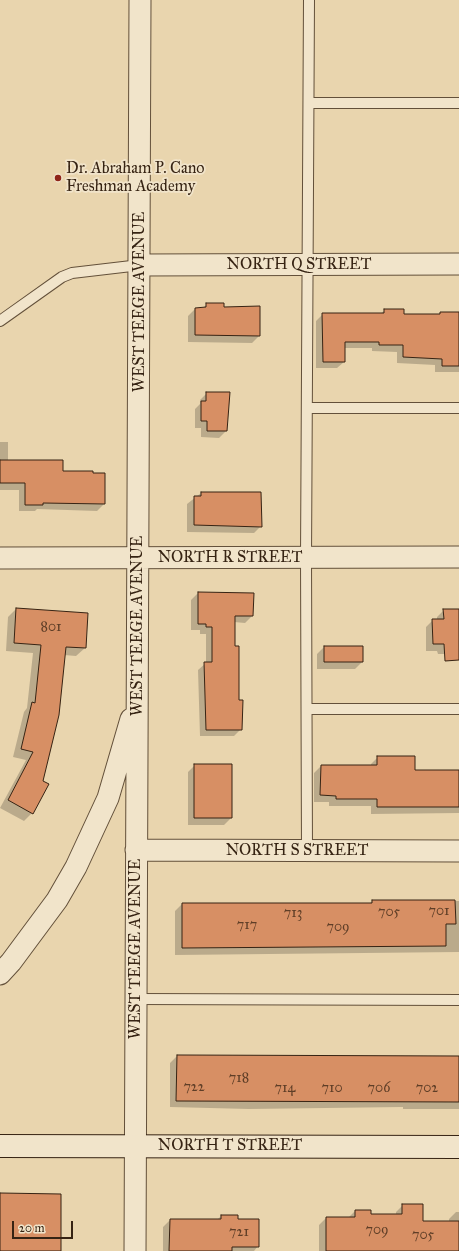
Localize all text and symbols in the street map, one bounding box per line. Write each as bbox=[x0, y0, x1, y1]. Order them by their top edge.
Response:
place label: Dr. Abraham P. Cano Freshman Academy bbox=[66, 159, 205, 197]
marker: Dr. Abraham P. Cano Freshman Academy bbox=[53, 173, 63, 183]
street label: WEST TEEGE AVENUE bbox=[130, 212, 150, 392]
street label: NORTH Q STREET bbox=[227, 255, 371, 275]
street label: WEST TEEGE AVENUE bbox=[128, 536, 148, 716]
street label: NORTH R STREET bbox=[158, 548, 302, 568]
house number: 801 bbox=[40, 620, 62, 636]
street label: NORTH S STREET bbox=[226, 841, 368, 861]
street label: WEST TEEGE AVENUE bbox=[126, 859, 146, 1039]
house number: 701 bbox=[428, 904, 450, 920]
house number: 705 bbox=[378, 905, 400, 921]
house number: 713 bbox=[284, 906, 302, 922]
house number: 717 bbox=[237, 918, 257, 934]
house number: 709 bbox=[326, 920, 350, 936]
house number: 718 bbox=[229, 1071, 249, 1087]
house number: 722 bbox=[183, 1080, 205, 1096]
house number: 714 bbox=[275, 1081, 295, 1097]
house number: 710 bbox=[321, 1081, 343, 1097]
house number: 706 bbox=[368, 1081, 390, 1097]
house number: 702 bbox=[416, 1081, 438, 1097]
street label: NORTH T STREET bbox=[158, 1136, 302, 1156]
scale bar bbox=[14, 1213, 75, 1239]
text: 20 m bbox=[19, 1221, 45, 1235]
house number: 709 bbox=[365, 1223, 389, 1239]
house number: 721 bbox=[229, 1225, 249, 1241]
house number: 705 bbox=[412, 1228, 434, 1244]

